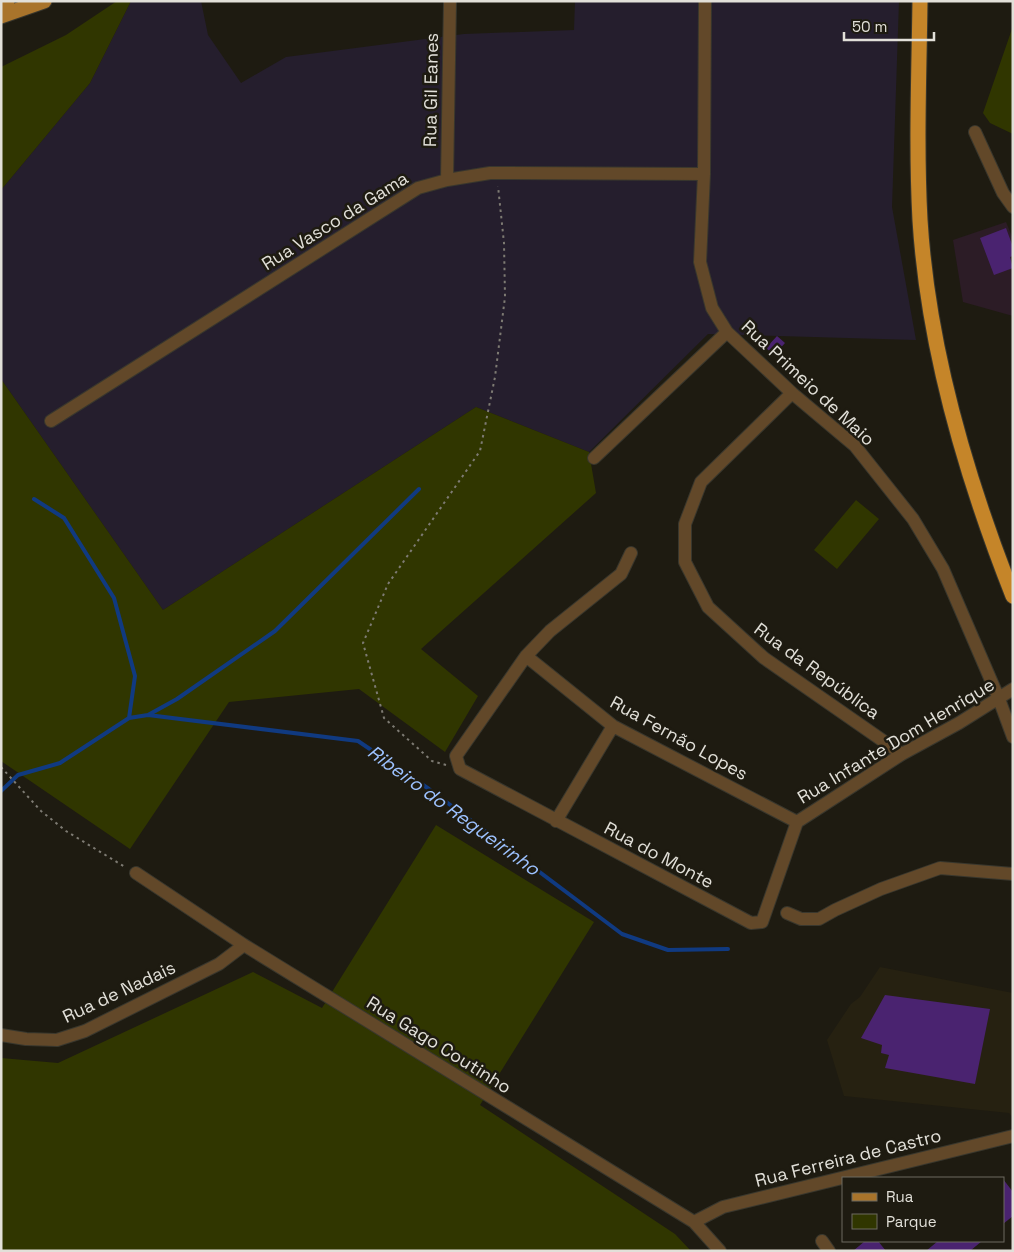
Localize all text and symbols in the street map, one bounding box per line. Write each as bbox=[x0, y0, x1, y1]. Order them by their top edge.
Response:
scale bar bbox=[844, 10, 934, 42]
text: 50 m bbox=[852, 17, 887, 36]
street label: Rua Gil Eanes bbox=[418, 33, 443, 147]
street label: Rua Vasco da Gama bbox=[257, 166, 412, 275]
street label: Rua Primeio de Maio bbox=[737, 315, 880, 450]
street label: Rua da República bbox=[750, 617, 885, 724]
street label: Rua Infante Dom Henrique bbox=[793, 673, 998, 809]
street label: Rua Fernão Lopes bbox=[606, 690, 752, 785]
water label: Ribeiro do Regueirinho bbox=[363, 739, 546, 882]
street label: Rua do Monte bbox=[601, 816, 718, 893]
street label: Rua de Nadais bbox=[59, 955, 179, 1028]
street label: Rua Gago Coutinho bbox=[363, 991, 516, 1098]
street label: Rua Ferreira de Castro bbox=[752, 1123, 943, 1192]
legend bbox=[842, 1177, 1004, 1242]
text: Rua bbox=[886, 1187, 914, 1206]
text: Parque bbox=[886, 1212, 937, 1231]

